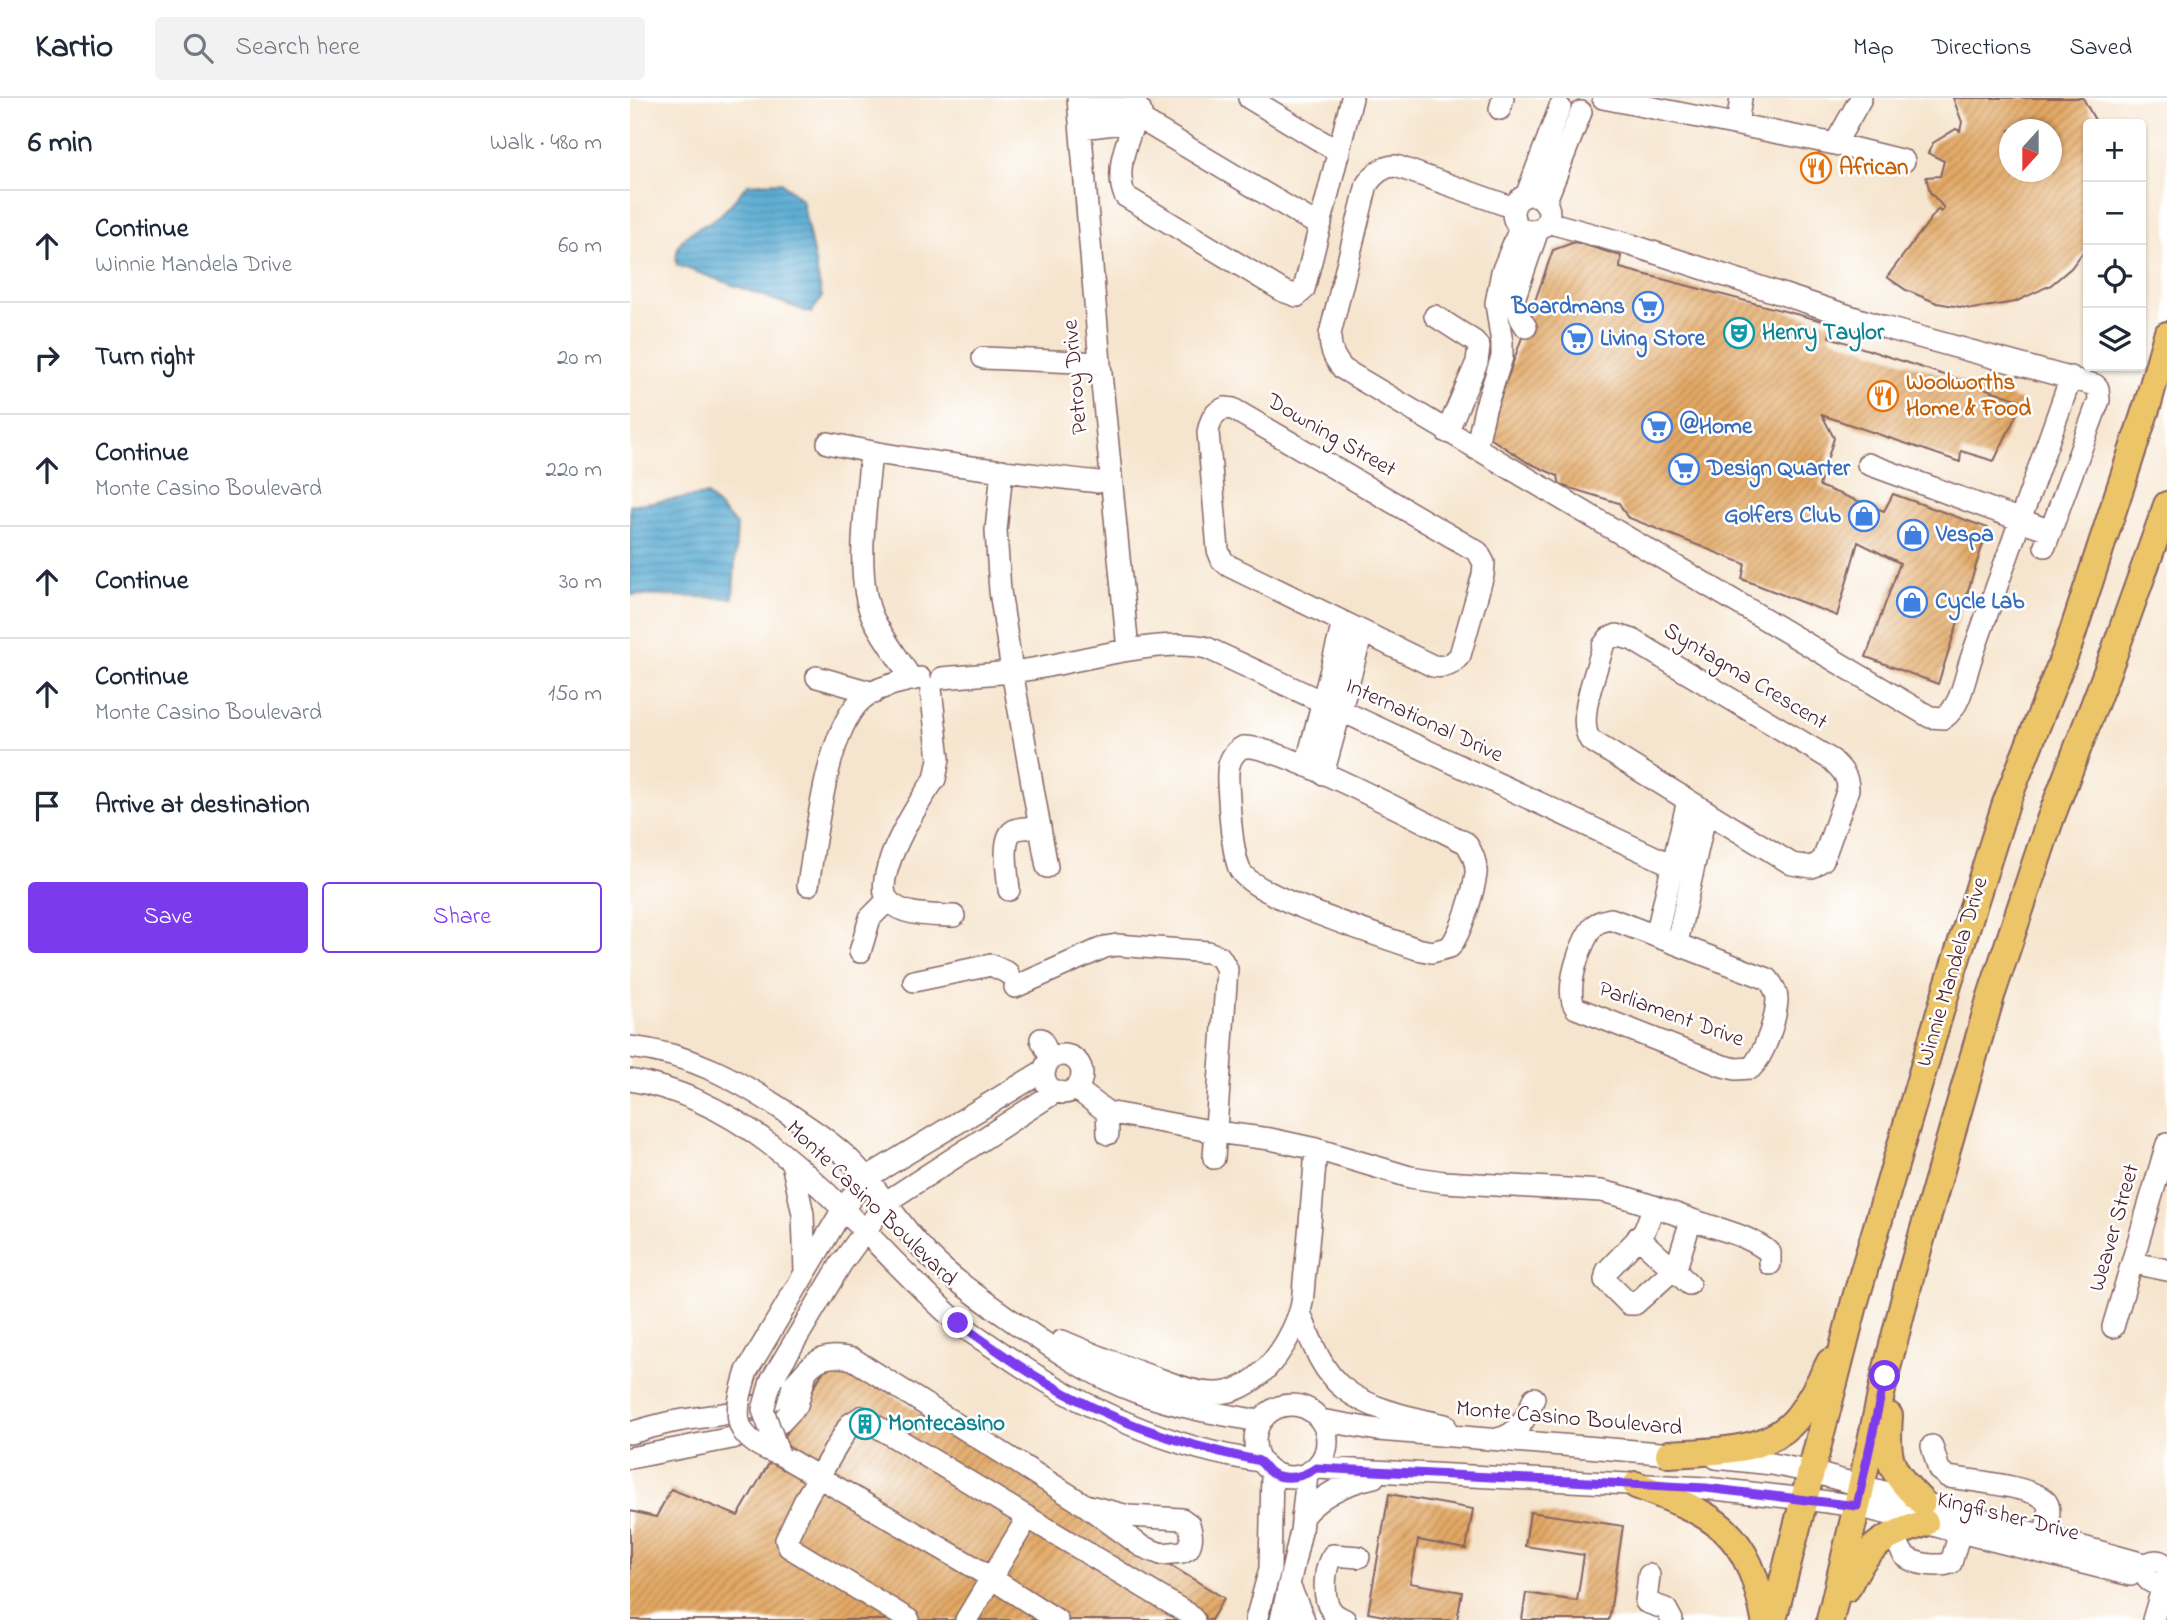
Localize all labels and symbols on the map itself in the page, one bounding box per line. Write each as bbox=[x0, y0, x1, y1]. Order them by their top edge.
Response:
north arrow bbox=[1999, 119, 2062, 182]
restaurant icon: African bbox=[1799, 151, 1833, 185]
place label: African bbox=[1839, 152, 1908, 185]
supermarket icon: Boardmans bbox=[1631, 290, 1665, 324]
place label: Boardmans bbox=[1511, 291, 1625, 324]
theatre icon: Henry Taylor bbox=[1722, 316, 1756, 350]
street label: Petroy Drive bbox=[1054, 317, 1099, 436]
place label: Henry Taylor bbox=[1762, 317, 1885, 352]
supermarket icon: Living Store bbox=[1560, 322, 1594, 356]
place label: Living Store bbox=[1600, 323, 1706, 358]
place label: Woolworths Home & Food bbox=[1906, 367, 2031, 426]
restaurant icon: Woolworths Home & Food bbox=[1866, 379, 1900, 413]
street label: Downing Street bbox=[1259, 385, 1402, 487]
supermarket icon: @Home bbox=[1640, 410, 1674, 444]
place label: @Home bbox=[1680, 410, 1753, 444]
supermarket icon: Design Quarter bbox=[1667, 452, 1701, 486]
place label: Design Quarter bbox=[1706, 453, 1851, 488]
shop icon: Golfers Club bbox=[1847, 499, 1881, 533]
place label: Golfers Club bbox=[1724, 500, 1842, 533]
shop icon: Vespa bbox=[1896, 518, 1930, 552]
place label: Vespa bbox=[1935, 519, 1994, 552]
shop icon: Cycle Lab bbox=[1895, 585, 1929, 619]
place label: Cycle Lab bbox=[1935, 586, 2025, 621]
street label: Syntagma Crescent bbox=[1655, 615, 1834, 741]
street label: International Drive bbox=[1340, 670, 1509, 772]
street label: Winnie Mandela Drive bbox=[1908, 872, 1998, 1071]
street label: Parliament Drive bbox=[1594, 973, 1749, 1057]
street label: Monte Casino Boulevard bbox=[778, 1113, 964, 1295]
street label: Weaver Street bbox=[2081, 1160, 2149, 1296]
route end bbox=[942, 1307, 973, 1338]
route start bbox=[1869, 1360, 1900, 1391]
street label: Monte Casino Boulevard bbox=[1454, 1393, 1684, 1445]
building icon: Montecasino bbox=[848, 1407, 882, 1441]
place label: Montecasino bbox=[888, 1408, 1005, 1441]
street label: Kingfisher Drive bbox=[1933, 1483, 2083, 1552]

